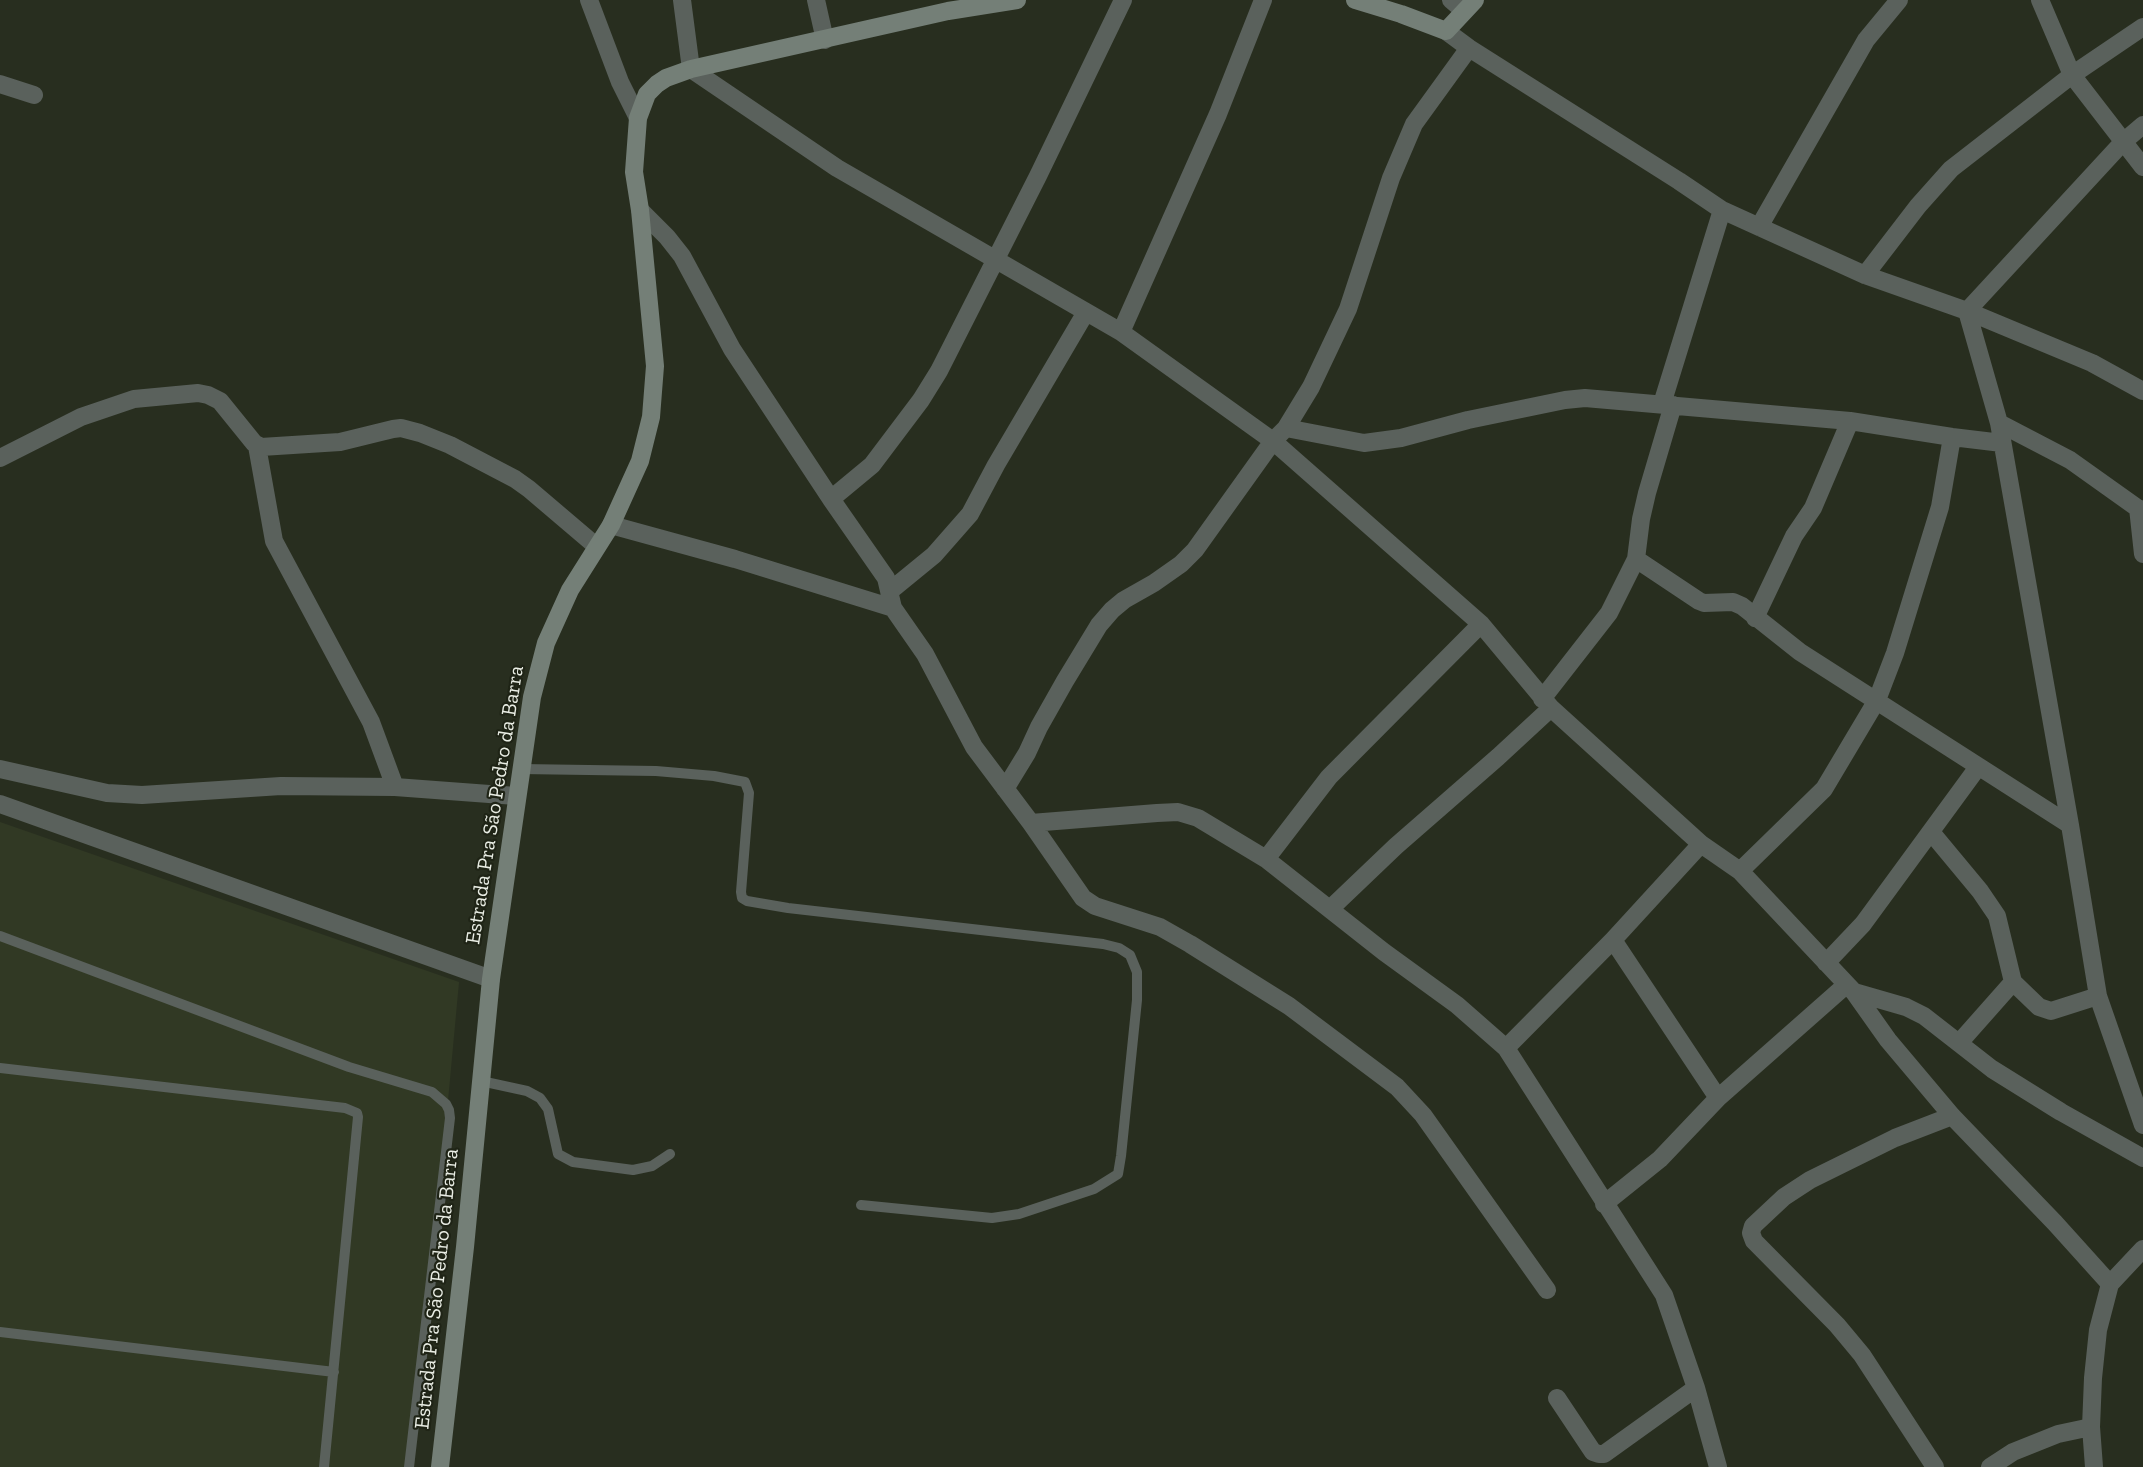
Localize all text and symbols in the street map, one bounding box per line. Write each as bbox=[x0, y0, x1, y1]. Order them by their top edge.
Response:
street label: Estrada Pra São Pedro da Barra bbox=[461, 664, 529, 946]
street label: Estrada Pra São Pedro da Barra bbox=[410, 1148, 464, 1430]

